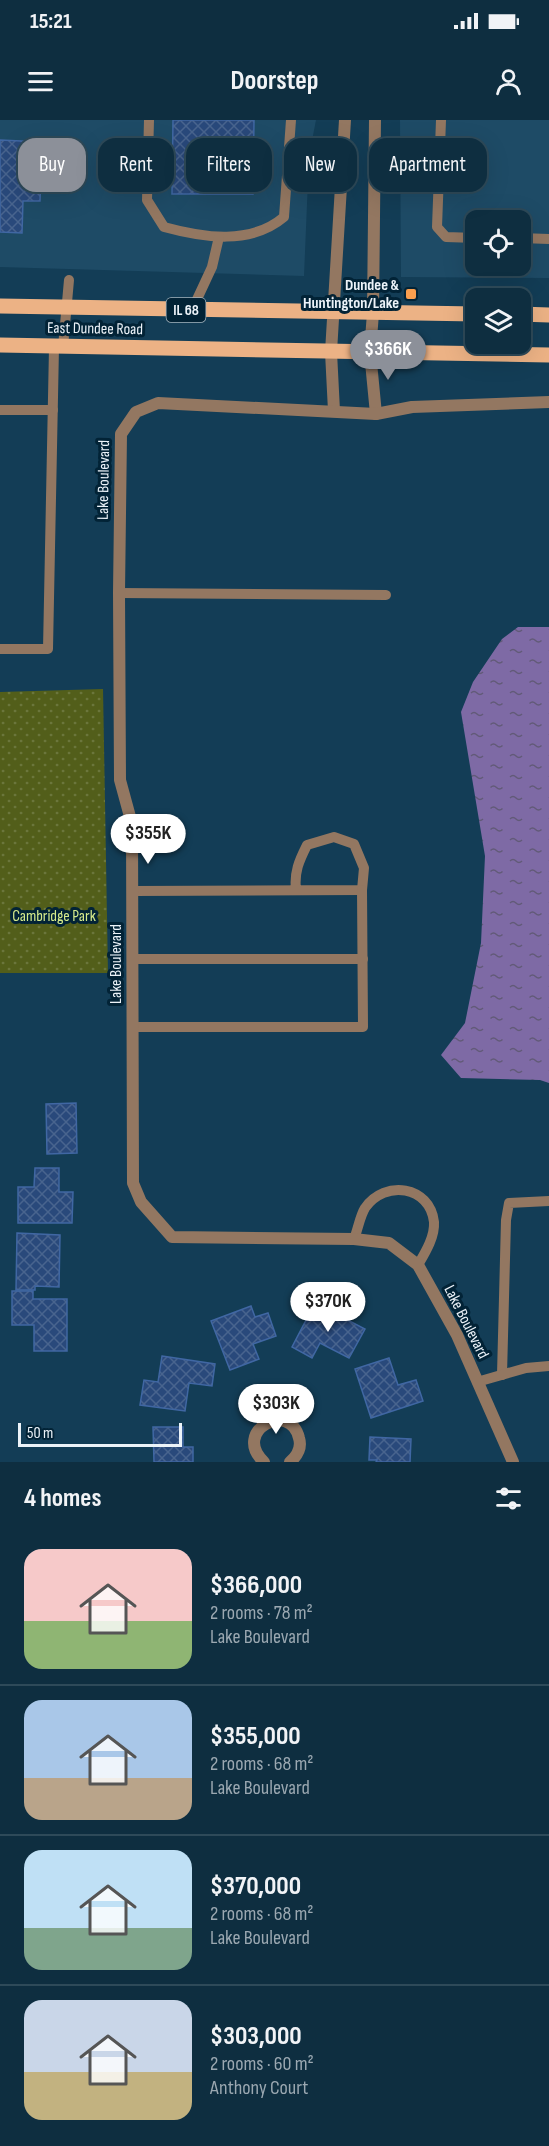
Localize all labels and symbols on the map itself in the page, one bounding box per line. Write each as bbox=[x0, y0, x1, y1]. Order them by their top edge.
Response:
place label: Dundee & Huntington/Lake bbox=[303, 276, 400, 313]
marker: Dundee & Huntington/Lake bbox=[404, 287, 418, 301]
road number: IL 68 bbox=[166, 298, 206, 322]
street label: East Dundee Road bbox=[47, 319, 143, 339]
pin: $366K bbox=[346, 330, 430, 381]
street label: Lake Boulevard bbox=[94, 440, 114, 520]
pin: $355K bbox=[106, 814, 190, 865]
park label: Cambridge Park bbox=[12, 907, 96, 926]
street label: Lake Boulevard bbox=[107, 924, 126, 1004]
pin: $370K bbox=[286, 1282, 370, 1333]
street label: Lake Boulevard bbox=[439, 1282, 493, 1362]
pin: $303K bbox=[234, 1384, 318, 1435]
scale bar bbox=[18, 1420, 182, 1448]

